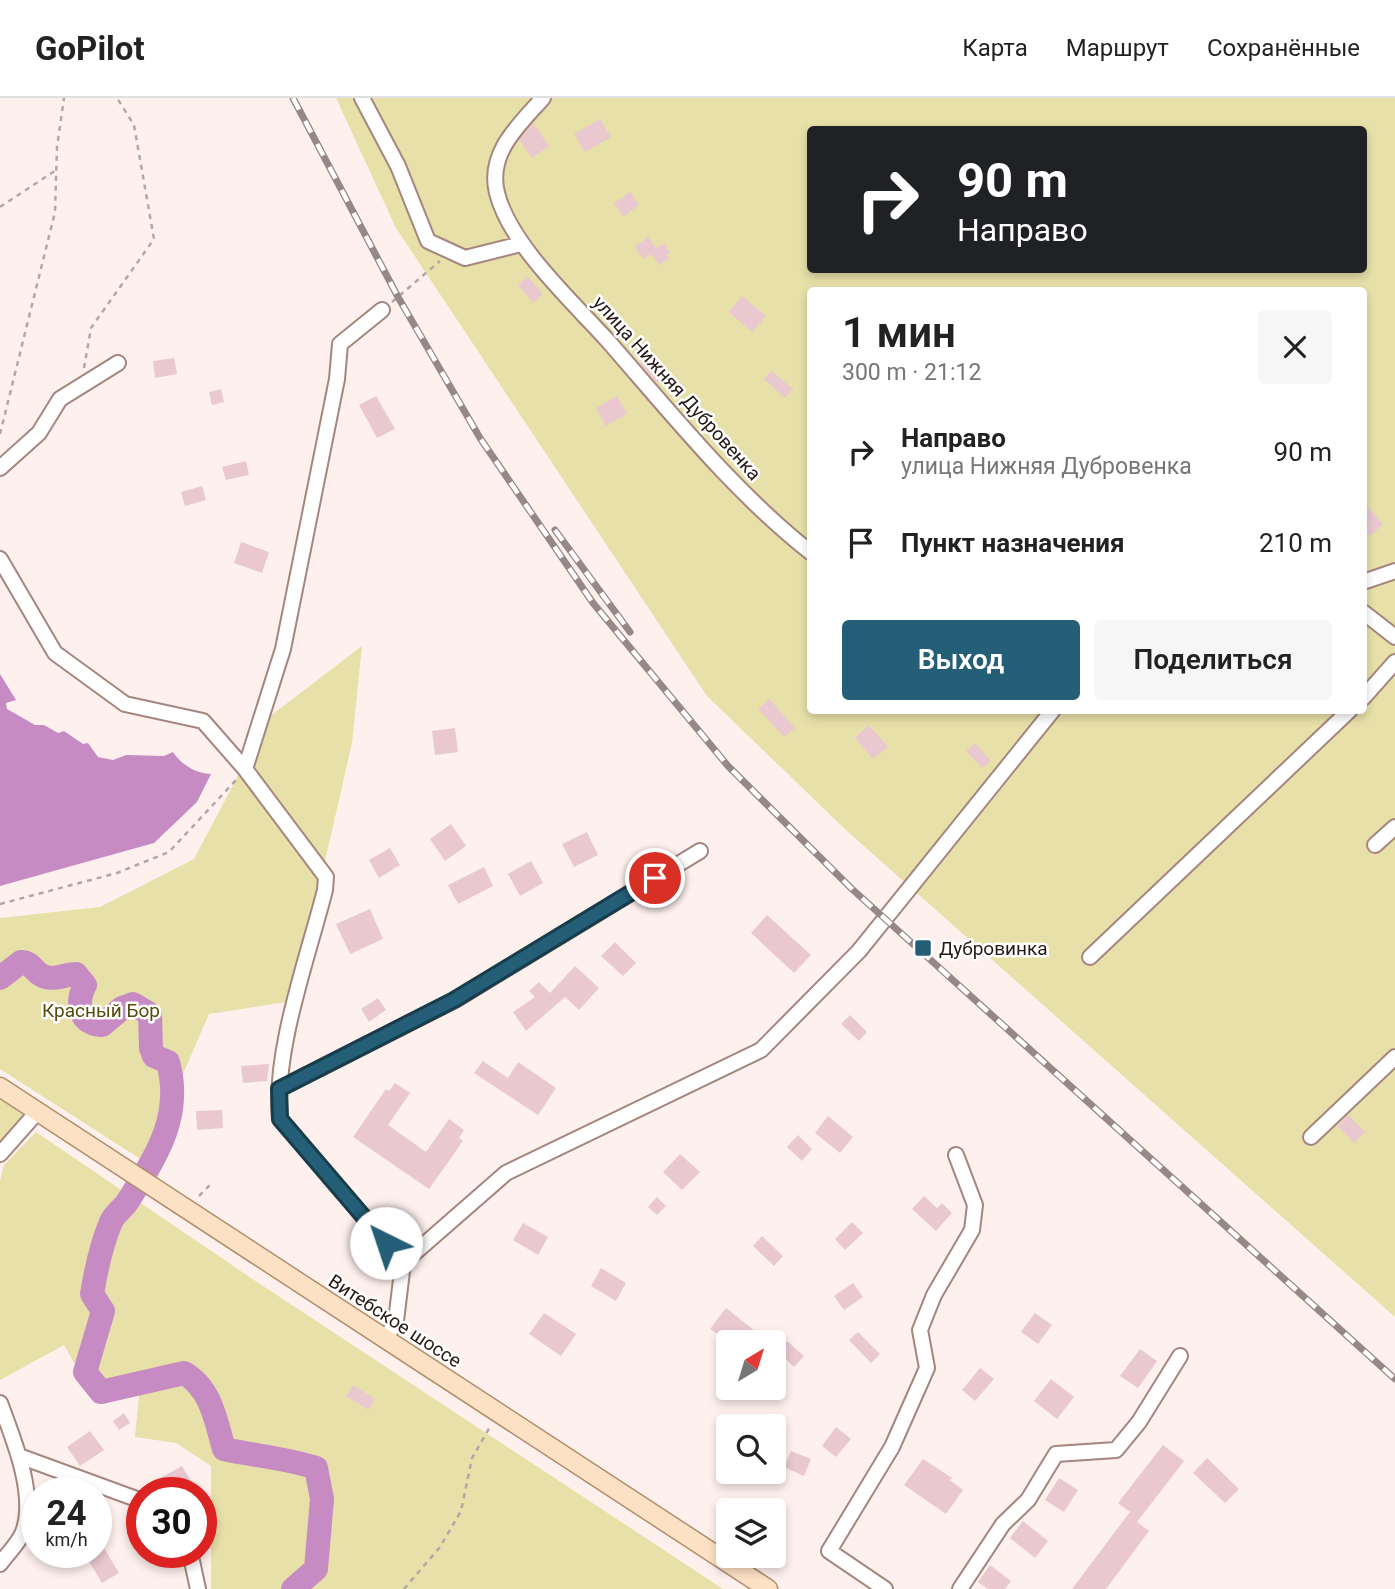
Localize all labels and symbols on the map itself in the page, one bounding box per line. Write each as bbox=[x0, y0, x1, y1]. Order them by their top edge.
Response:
street label: улица Нижняя Дубровенка bbox=[588, 291, 766, 485]
pin bbox=[625, 848, 685, 908]
place label: Дубровинка bbox=[939, 937, 1048, 960]
marker: Дубровинка bbox=[913, 938, 933, 958]
park label: Красный Бор bbox=[42, 999, 160, 1022]
position arrow bbox=[349, 1206, 423, 1280]
street label: Витебское шоссе bbox=[324, 1270, 466, 1372]
north arrow bbox=[716, 1330, 786, 1400]
speed limit sign: 30 bbox=[126, 1477, 217, 1568]

